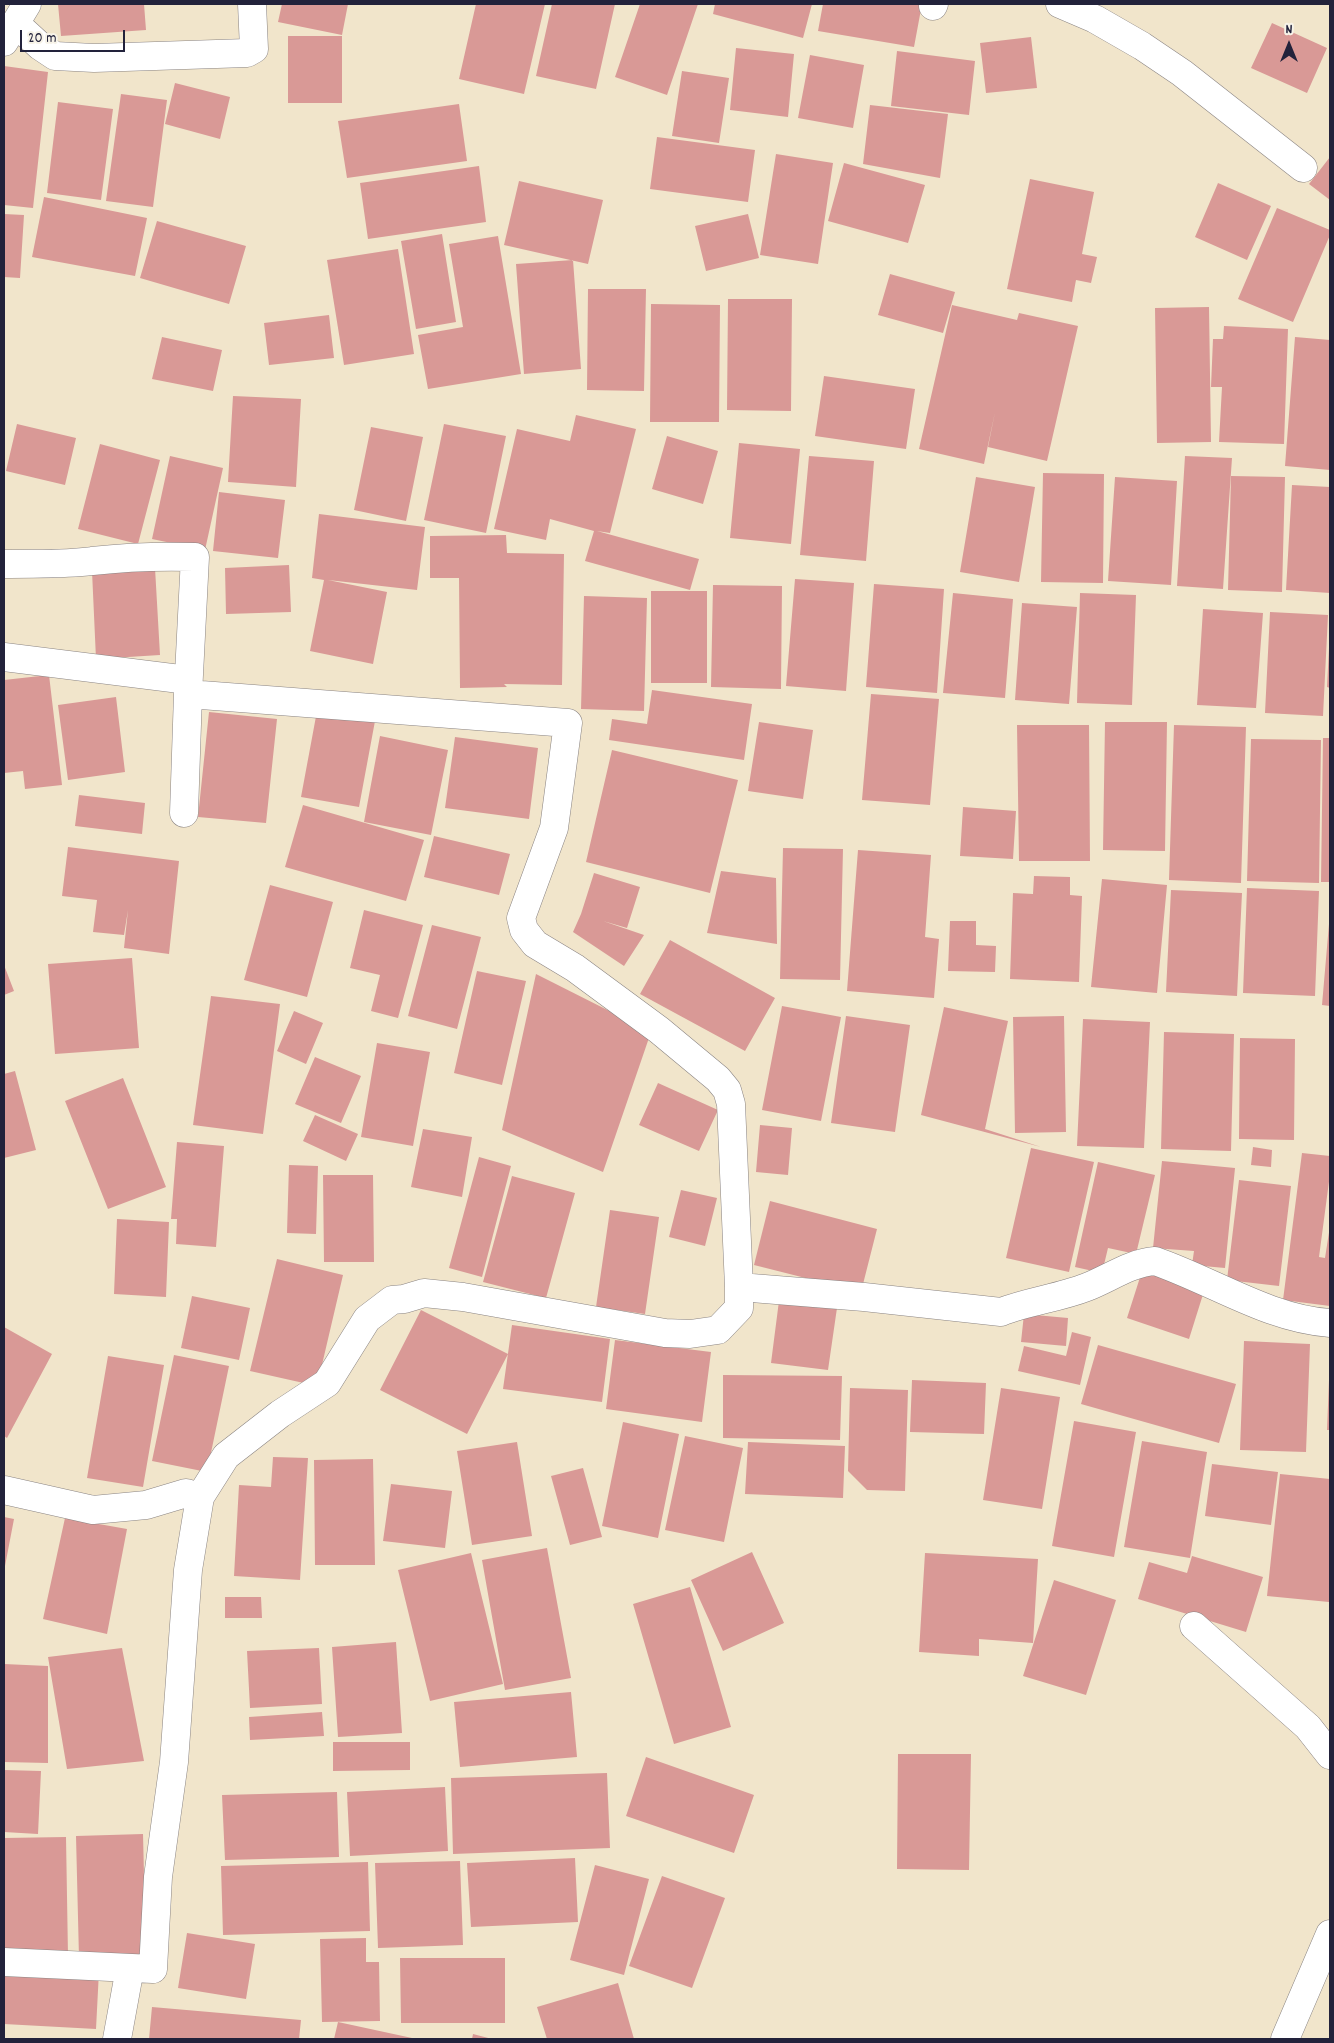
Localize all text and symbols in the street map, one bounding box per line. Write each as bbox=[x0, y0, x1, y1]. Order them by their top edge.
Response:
scale bar bbox=[22, 20, 128, 52]
north arrow bbox=[1264, 20, 1314, 70]
text: N bbox=[1286, 20, 1292, 40]
text: 20 m bbox=[28, 28, 56, 50]

